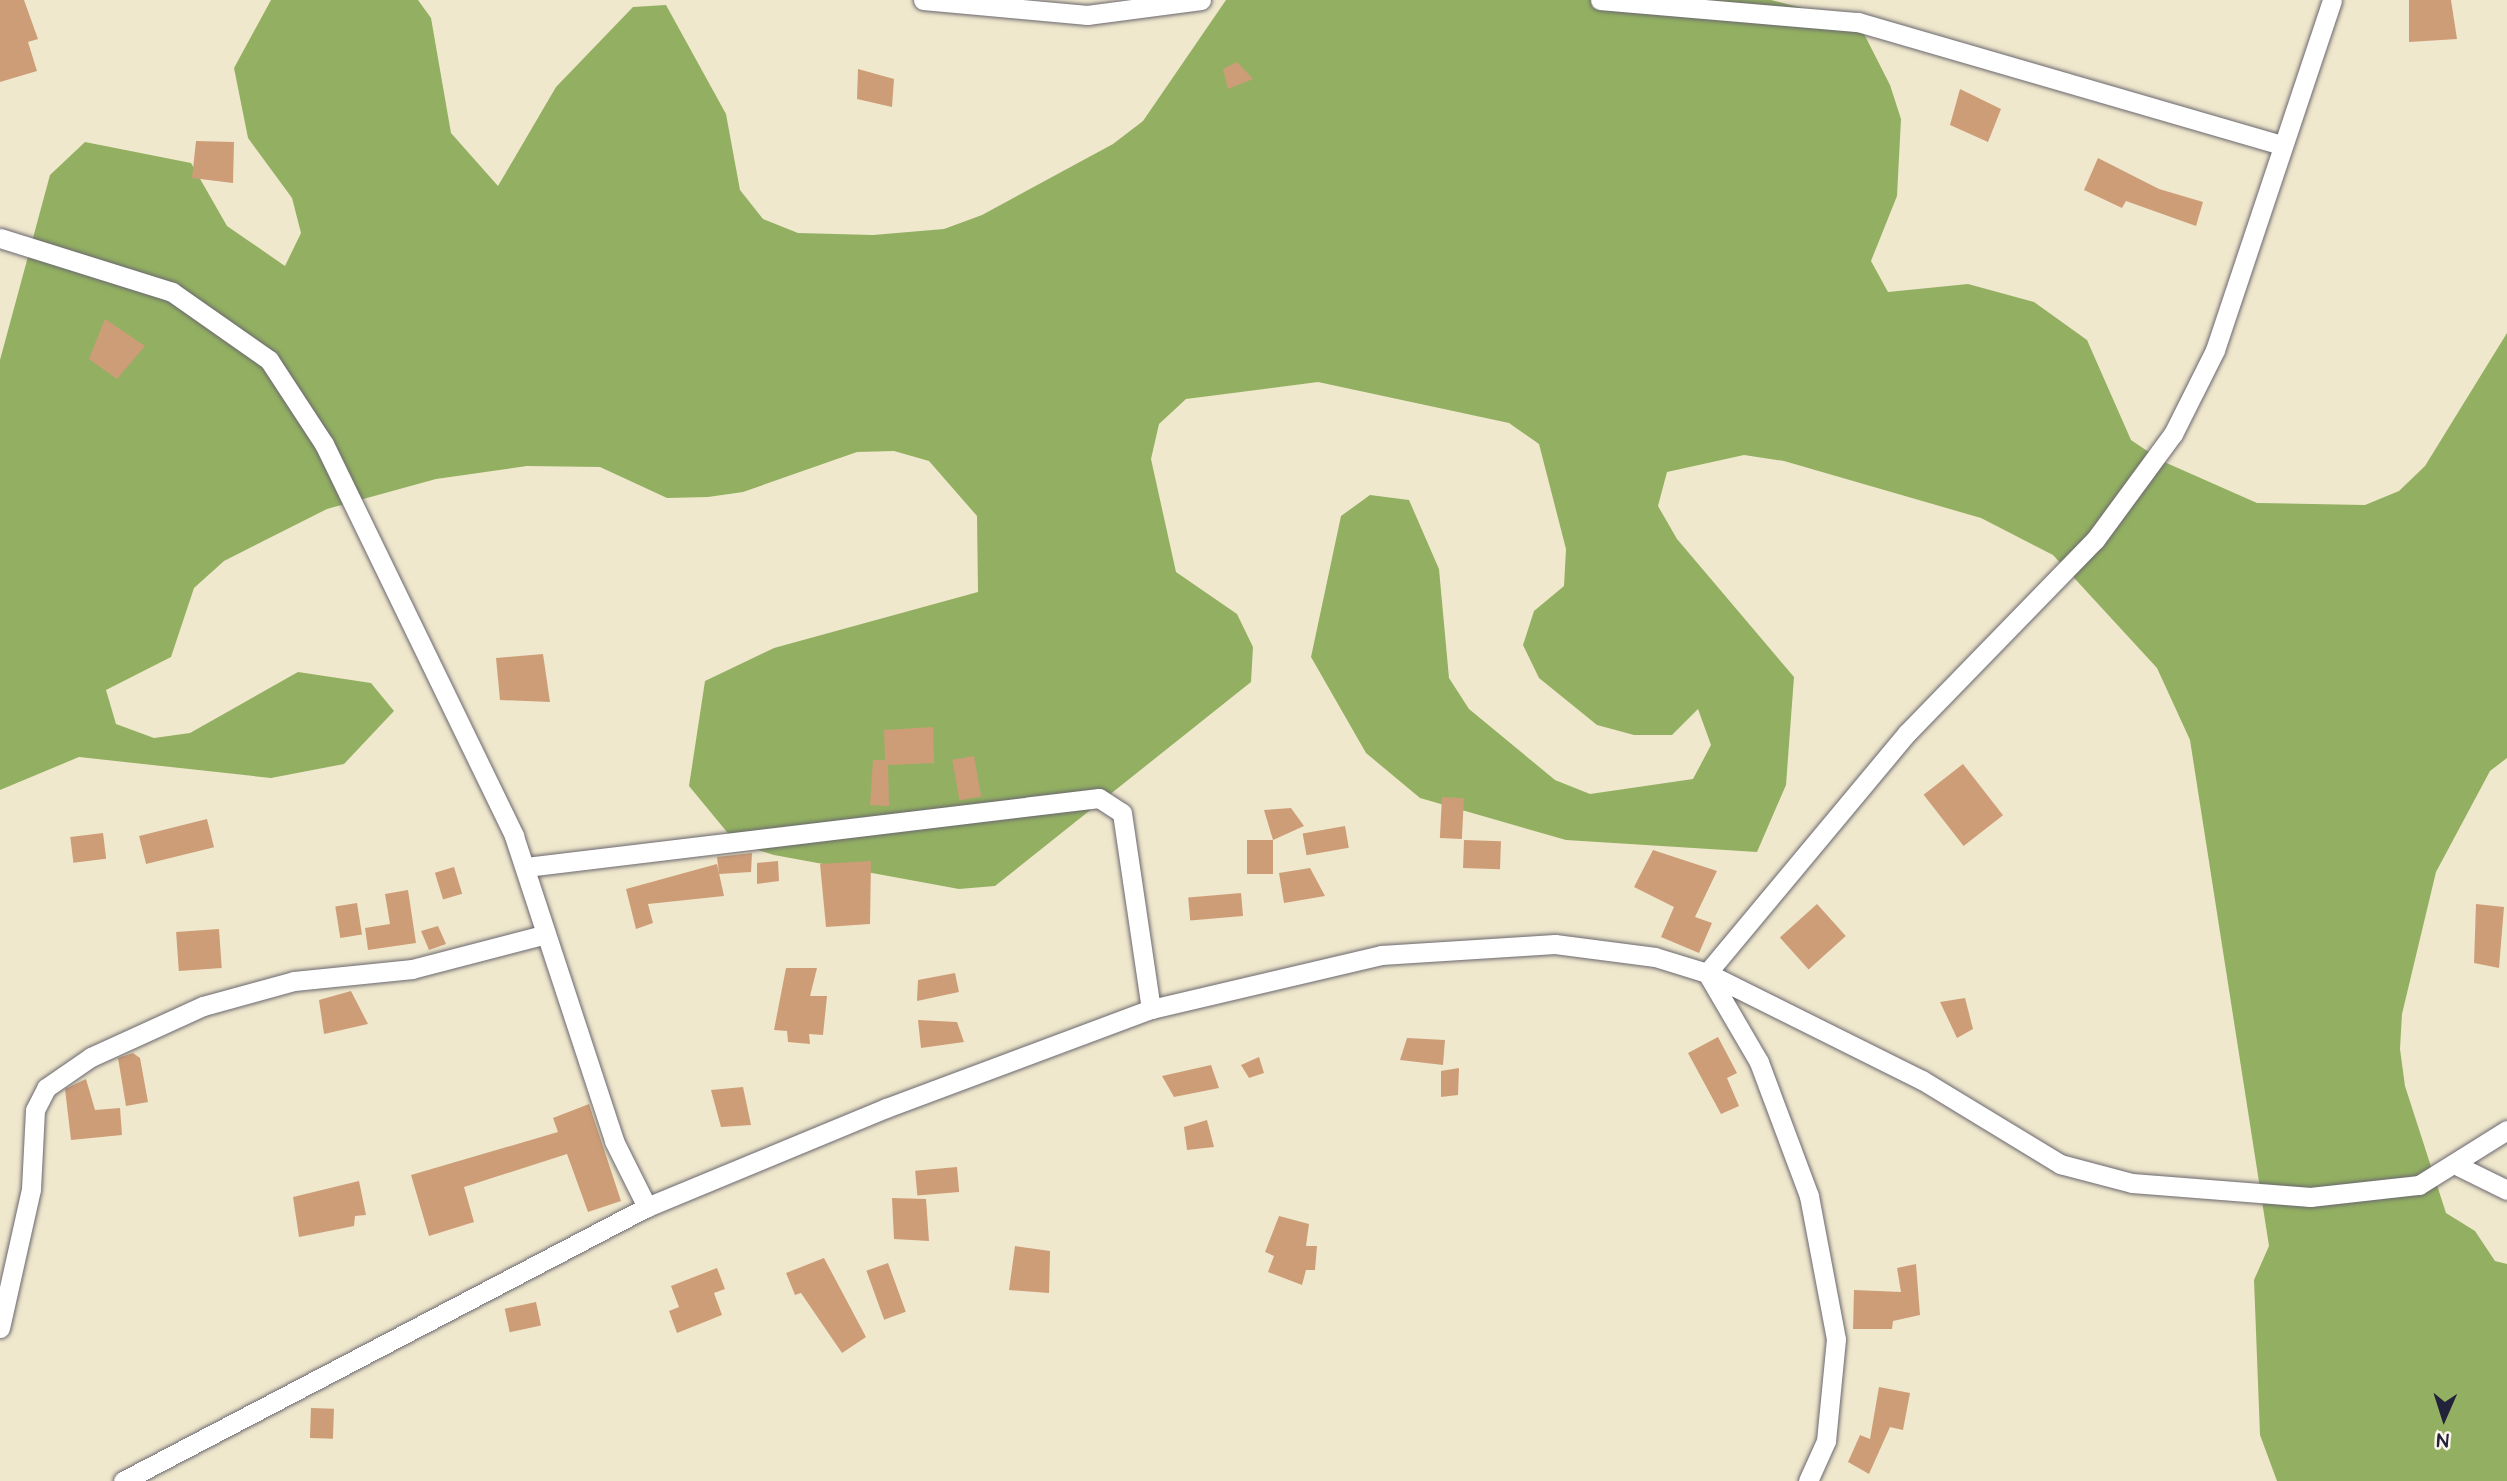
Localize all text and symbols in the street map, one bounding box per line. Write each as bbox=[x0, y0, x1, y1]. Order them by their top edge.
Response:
north arrow bbox=[2409, 1383, 2479, 1453]
text: N bbox=[2436, 1426, 2450, 1453]

